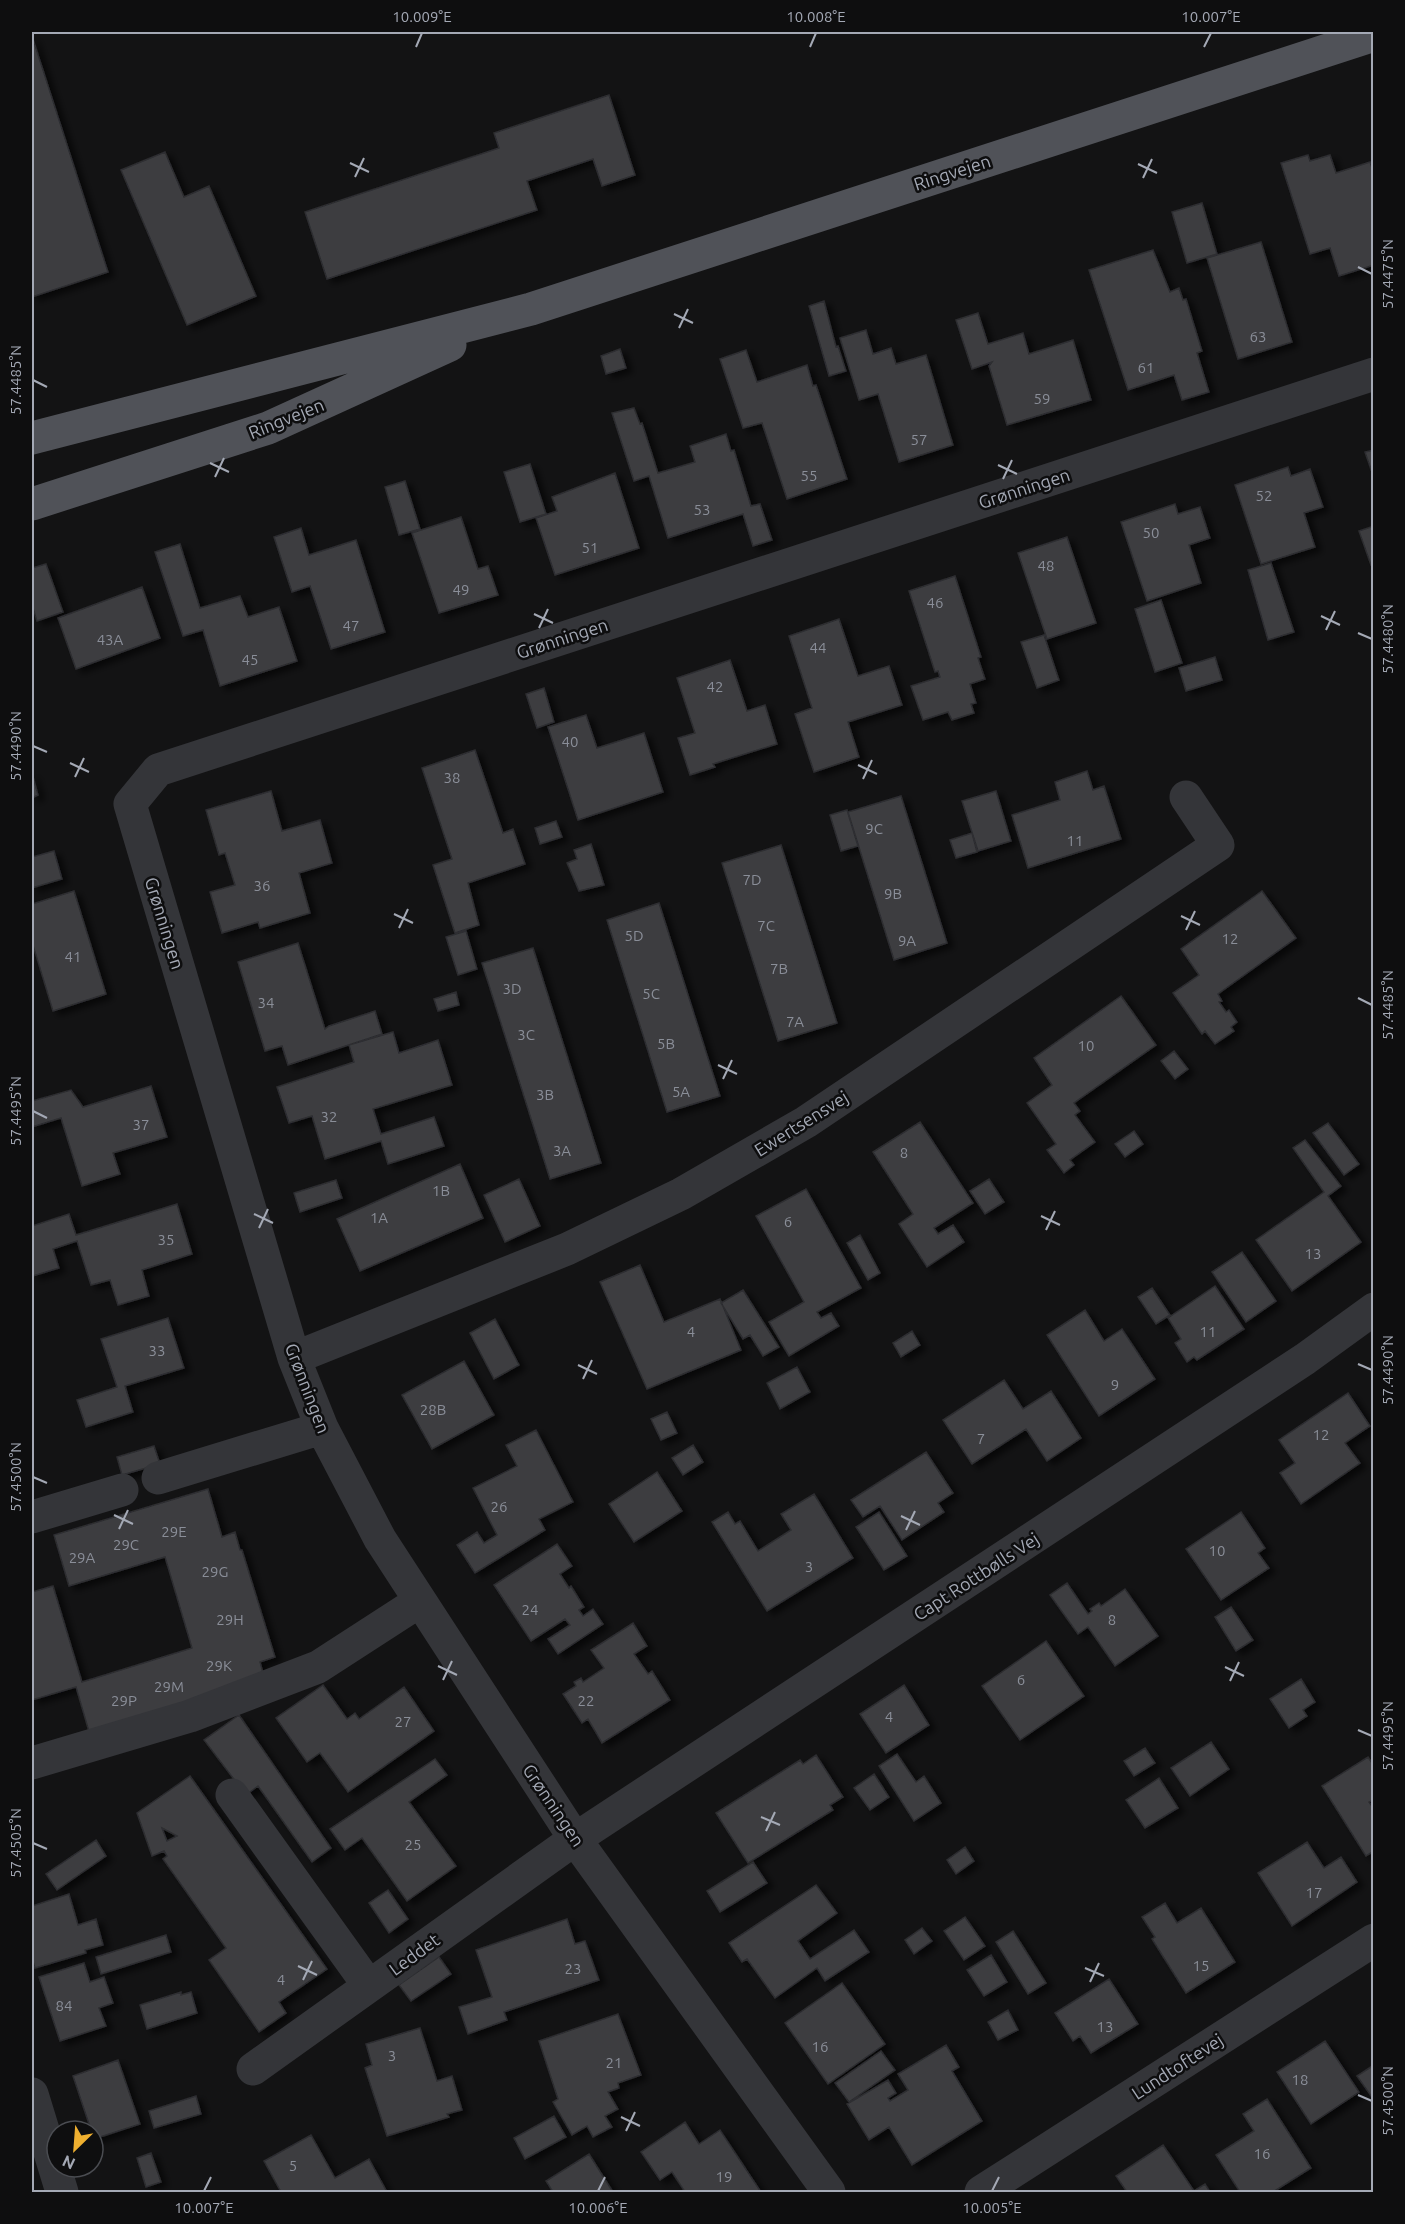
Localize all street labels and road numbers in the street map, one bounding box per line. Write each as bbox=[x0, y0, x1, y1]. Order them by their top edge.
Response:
street label: Ringvejen bbox=[911, 150, 993, 194]
street label: Ringvejen bbox=[245, 394, 327, 442]
street label: Grønningen bbox=[976, 464, 1072, 512]
street label: Grønningen bbox=[514, 614, 610, 662]
street label: Grønningen bbox=[142, 875, 188, 971]
street label: Ewertsensvej bbox=[751, 1086, 851, 1160]
street label: Grønningen bbox=[282, 1340, 334, 1436]
street label: Capt Rottbølls Vej bbox=[910, 1528, 1042, 1624]
street label: Grønningen bbox=[519, 1760, 589, 1850]
street label: Leddet bbox=[385, 1929, 443, 1979]
street label: Lundtoftevej bbox=[1128, 2029, 1226, 2103]

